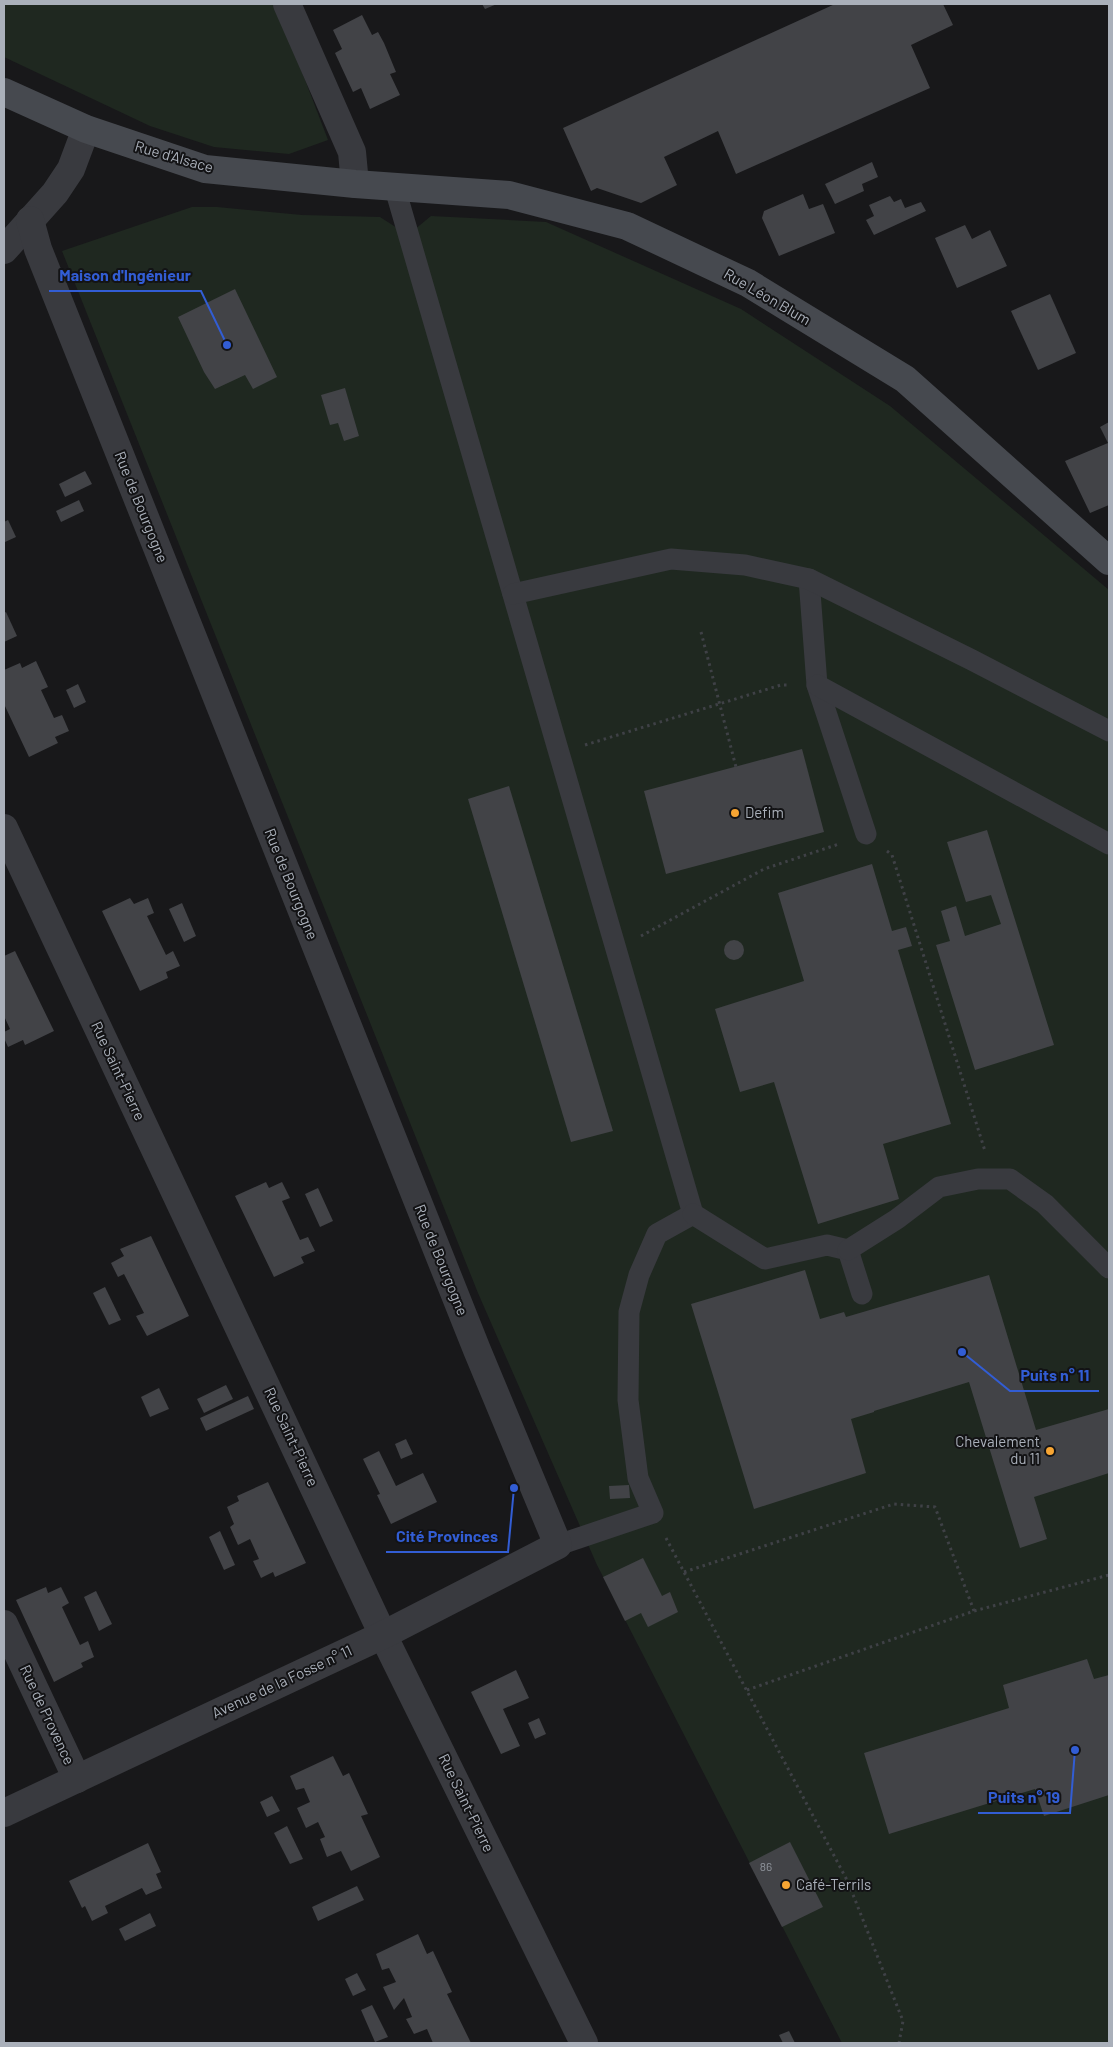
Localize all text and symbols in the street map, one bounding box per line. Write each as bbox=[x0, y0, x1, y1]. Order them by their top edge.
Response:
street label: Rue d'Alsace bbox=[133, 136, 216, 176]
callout: Maison d'Ingénieur bbox=[49, 260, 201, 291]
street label: Rue Léon Blum bbox=[721, 264, 814, 328]
text: Maison d'Ingénieur bbox=[59, 265, 191, 284]
street label: Rue de Bourgogne bbox=[111, 448, 172, 565]
place label: Defim bbox=[745, 803, 784, 821]
marker: Defim bbox=[729, 807, 741, 819]
street label: Rue de Bourgogne bbox=[261, 825, 322, 942]
street label: Rue Saint-Pierre bbox=[88, 1018, 150, 1123]
street label: Rue de Bourgogne bbox=[411, 1201, 472, 1318]
callout: Puits n° 11 bbox=[1010, 1360, 1099, 1391]
text: Puits n° 11 bbox=[1020, 1365, 1090, 1384]
street label: Rue Saint-Pierre bbox=[261, 1384, 323, 1489]
place label: Chevalement du 11 bbox=[955, 1432, 1040, 1467]
marker: Chevalement du 11 bbox=[1044, 1445, 1056, 1457]
callout: Cité Provinces bbox=[386, 1521, 508, 1552]
text: Cité Provinces bbox=[396, 1526, 498, 1545]
street label: Avenue de la Fosse n° 11 bbox=[209, 1641, 355, 1722]
street label: Rue de Provence bbox=[17, 1662, 79, 1767]
street label: Rue Saint-Pierre bbox=[435, 1750, 498, 1855]
callout: Puits n° 19 bbox=[978, 1782, 1070, 1813]
text: Puits n° 19 bbox=[988, 1787, 1060, 1806]
house number: 86 bbox=[760, 1859, 772, 1873]
place label: Café-Terrils bbox=[796, 1875, 871, 1893]
marker: Café-Terrils bbox=[780, 1879, 792, 1891]

